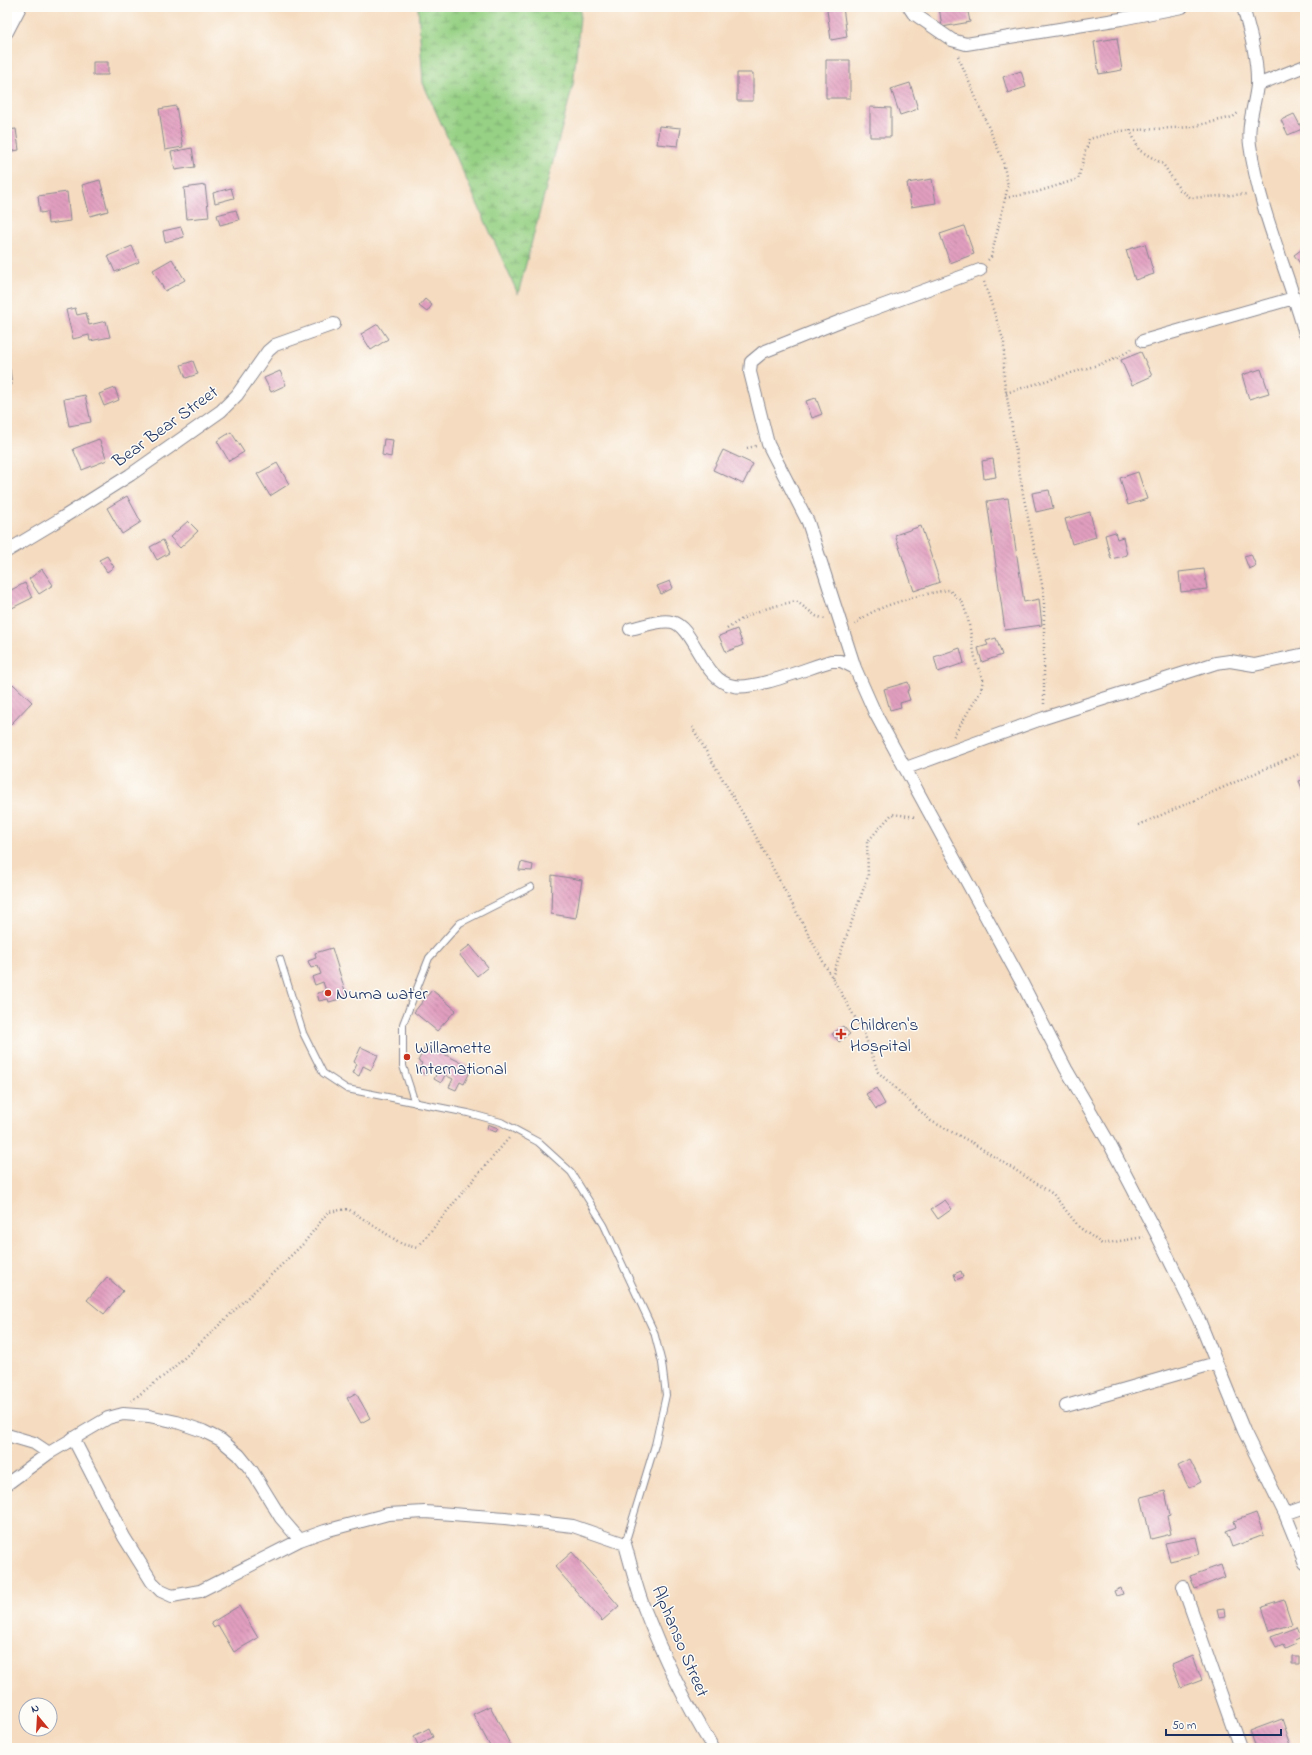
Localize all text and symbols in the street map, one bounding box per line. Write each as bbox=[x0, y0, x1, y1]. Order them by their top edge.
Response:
street label: Bear Bear Street bbox=[107, 380, 225, 476]
place label: Numa water bbox=[336, 982, 428, 1008]
marker: Numa water bbox=[323, 988, 333, 998]
place label: Children's Hospital bbox=[850, 1013, 918, 1060]
marker: Children's Hospital bbox=[835, 1028, 847, 1040]
place label: Willamette International bbox=[415, 1036, 507, 1083]
marker: Willamette International bbox=[402, 1052, 412, 1062]
street label: Alphanso Street bbox=[644, 1582, 714, 1702]
north arrow bbox=[18, 1697, 58, 1737]
text: N bbox=[29, 1700, 41, 1717]
scale bar bbox=[1166, 1711, 1281, 1737]
text: 50 m bbox=[1172, 1717, 1196, 1735]

